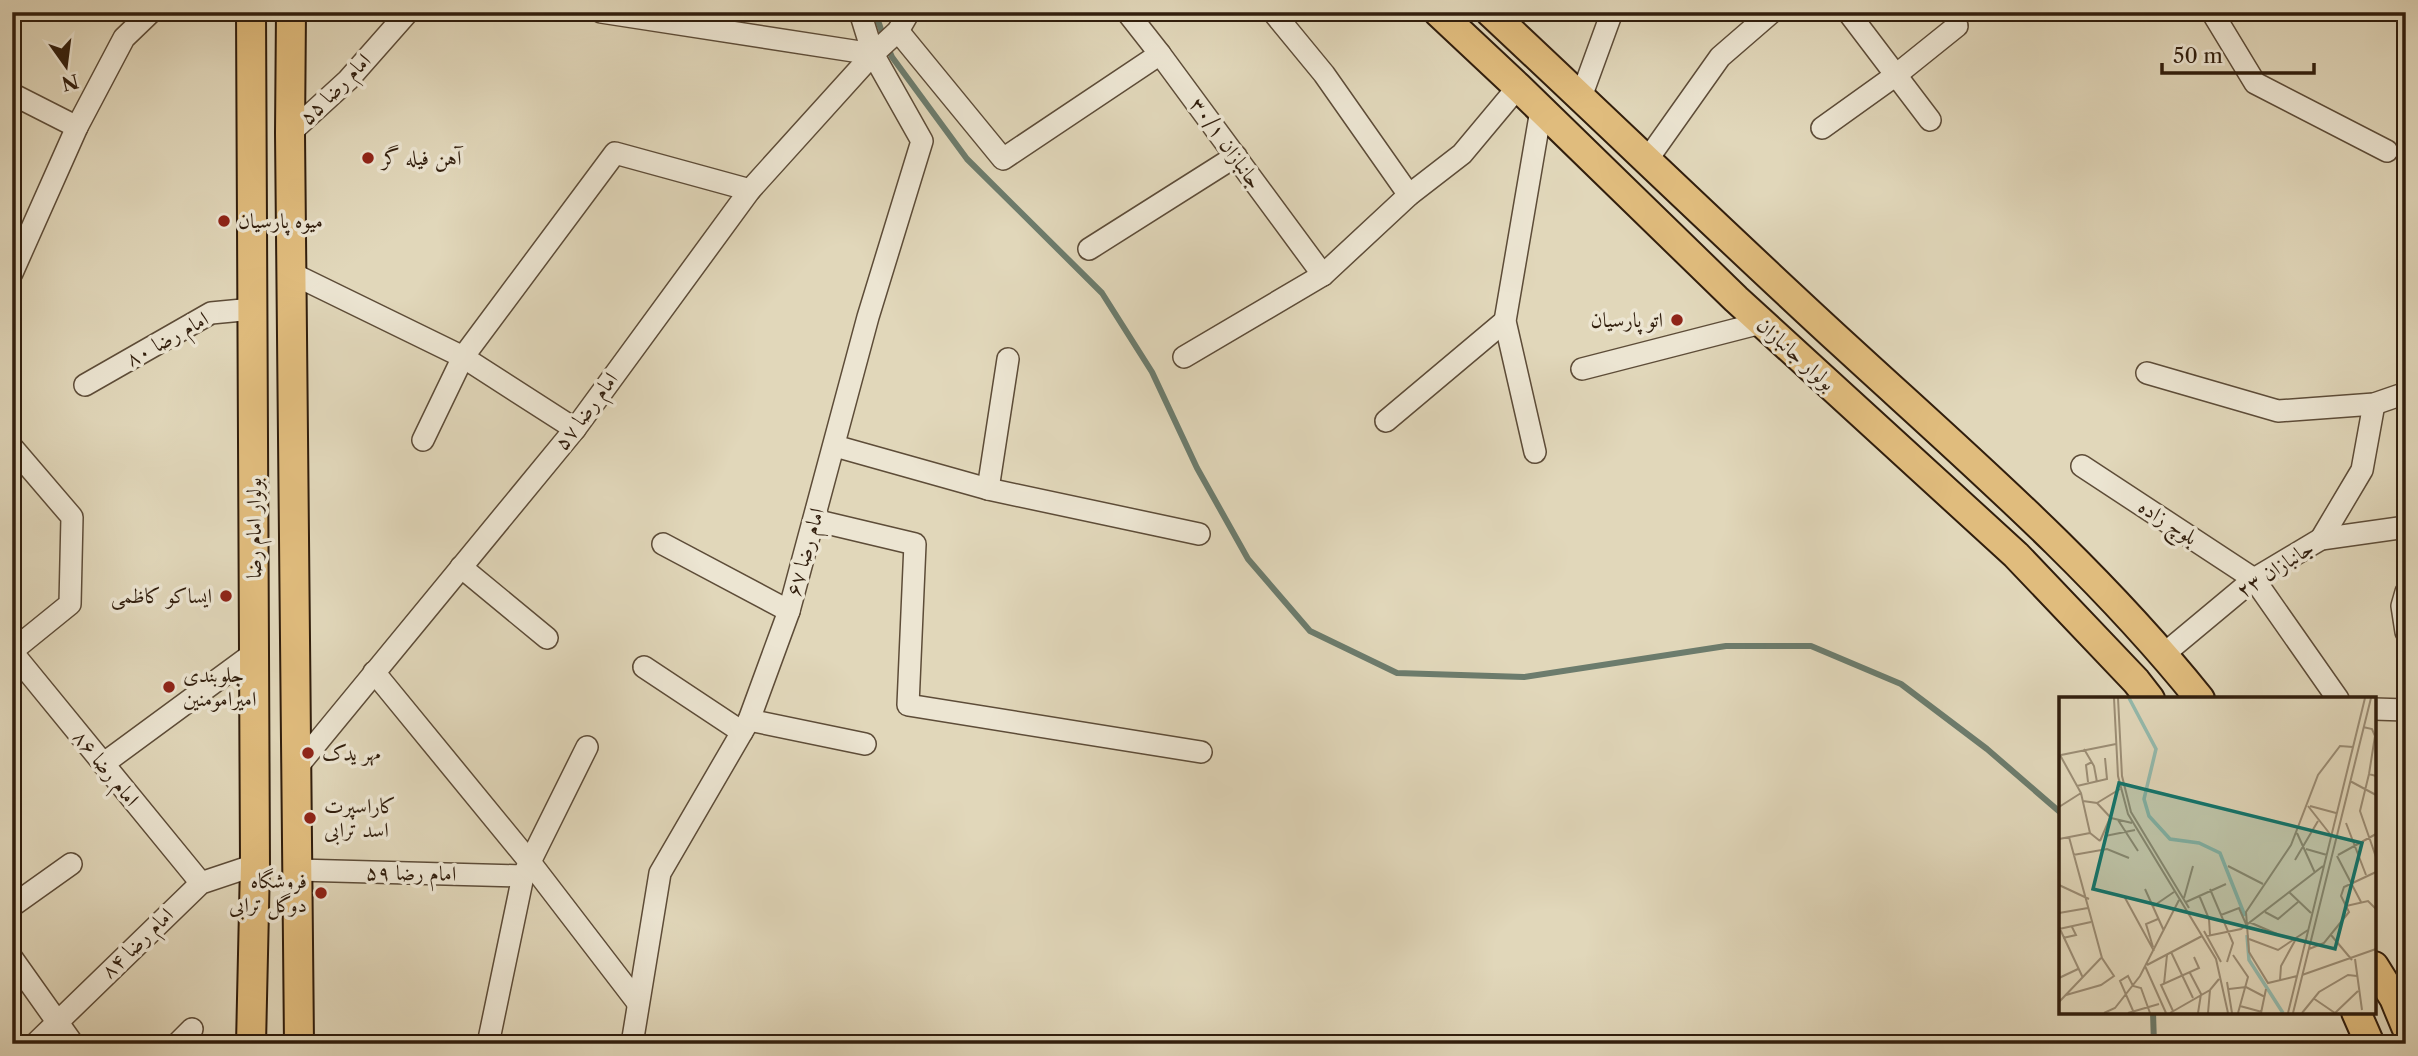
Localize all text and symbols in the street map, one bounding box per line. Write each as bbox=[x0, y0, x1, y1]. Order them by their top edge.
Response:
north arrow bbox=[32, 32, 102, 102]
scale bar bbox=[2162, 32, 2315, 76]
text: 50 m bbox=[2173, 43, 2223, 68]
street label: امام رضا ۵۵ bbox=[294, 48, 380, 134]
text: N bbox=[59, 69, 81, 95]
street label: جانبازان ۳۰/۱ bbox=[1185, 92, 1268, 193]
place label: آهن فیله گر bbox=[380, 144, 464, 172]
marker: آهن فیله گر bbox=[360, 150, 376, 166]
place label: میوه پارسیان bbox=[238, 208, 323, 236]
marker: میوه پارسیان bbox=[216, 213, 232, 229]
street label: امام رضا ۸۰ bbox=[121, 306, 215, 377]
place label: اتو پارسیان bbox=[1591, 307, 1663, 335]
marker: اتو پارسیان bbox=[1669, 312, 1685, 328]
street label: بولوار جانبازان bbox=[1751, 312, 1841, 396]
street label: امام رضا ۵۷ bbox=[548, 367, 628, 458]
street label: بولوار امام رضا bbox=[241, 477, 272, 579]
street label: بلوچ زاده bbox=[2130, 493, 2203, 556]
street label: امام رضا ۶۷ bbox=[780, 505, 835, 601]
street label: جانبازان ۲۳ bbox=[2232, 534, 2318, 603]
place label: ایساکو کاظمی bbox=[111, 583, 212, 610]
marker: ایساکو کاظمی bbox=[218, 588, 234, 604]
place label: جلوبندی امیرامومنین bbox=[183, 662, 256, 712]
marker: جلوبندی امیرامومنین bbox=[161, 679, 177, 695]
inset map bbox=[2059, 697, 2376, 1014]
street label: امام رضا ۸۶ bbox=[63, 725, 145, 815]
place label: مهر یدک bbox=[322, 740, 381, 767]
marker: مهر یدک bbox=[300, 745, 316, 761]
place label: کاراسپرت اسد ترابی bbox=[324, 793, 396, 845]
marker: کاراسپرت اسد ترابی bbox=[302, 810, 318, 826]
street label: امام رضا ۵۹ bbox=[365, 859, 457, 892]
place label: فروشگاه دوگل ترابی bbox=[229, 868, 307, 920]
marker: فروشگاه دوگل ترابی bbox=[313, 885, 329, 901]
street label: امام رضا ۸۴ bbox=[95, 902, 182, 987]

